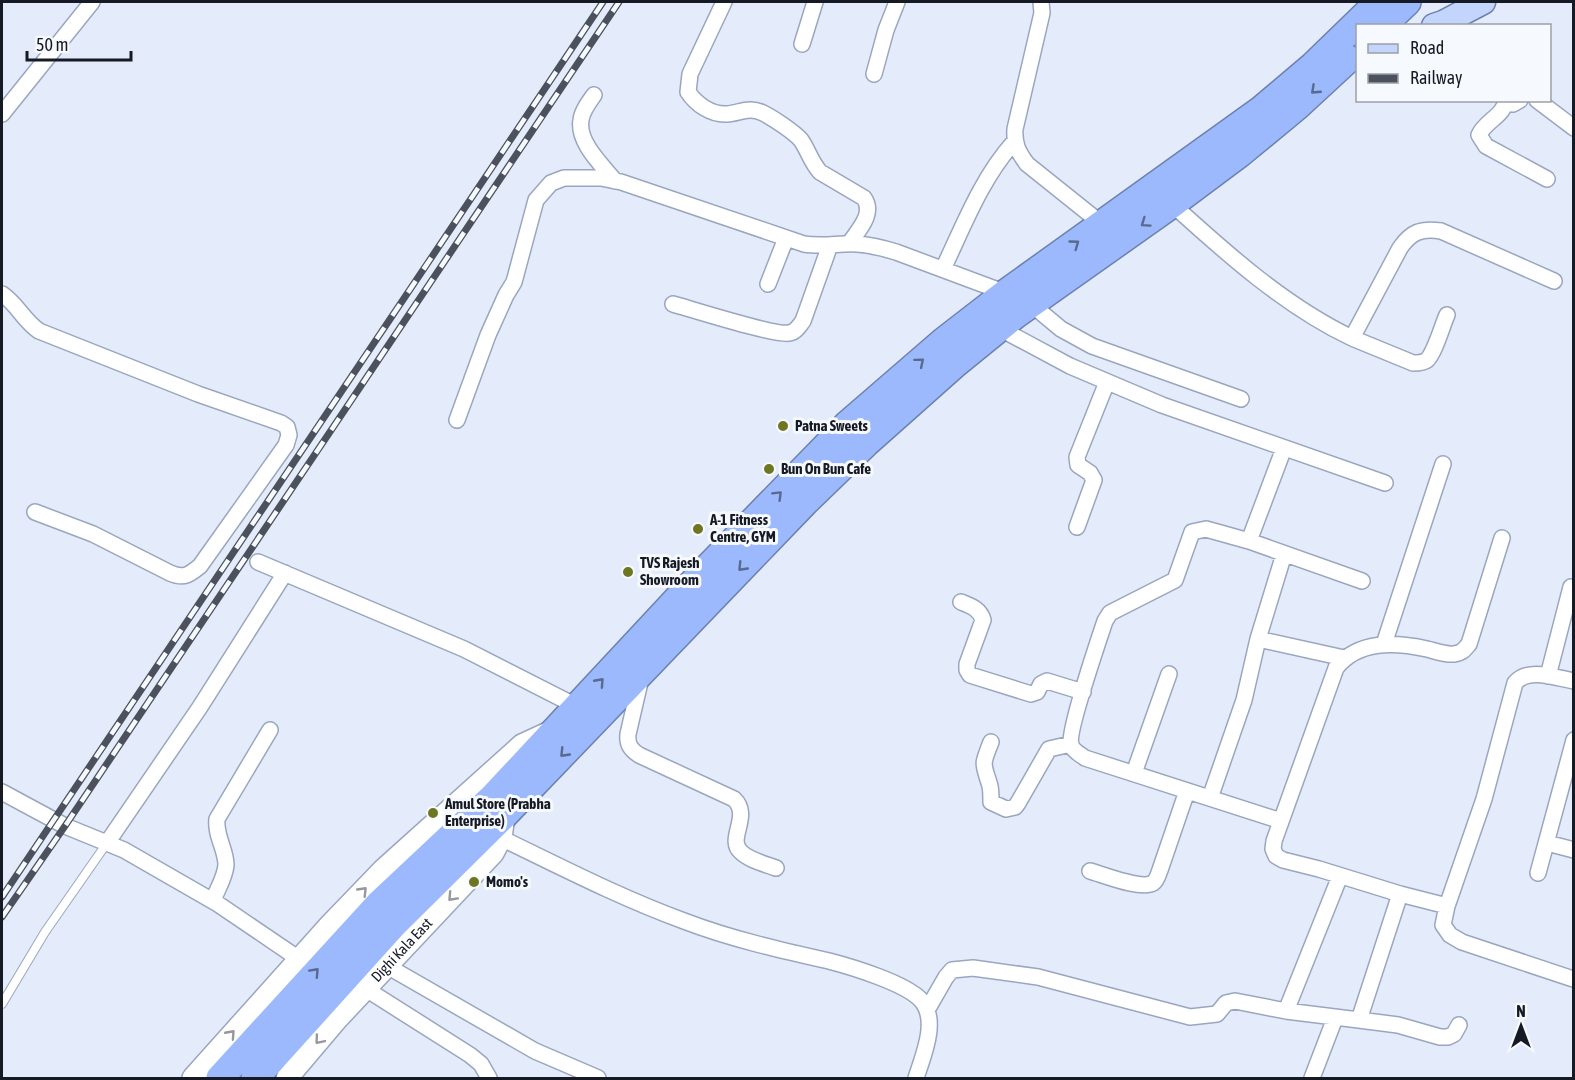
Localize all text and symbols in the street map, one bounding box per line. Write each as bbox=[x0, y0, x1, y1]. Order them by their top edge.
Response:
scale bar bbox=[27, 24, 130, 62]
legend bbox=[1356, 24, 1551, 102]
text: 50 m bbox=[36, 34, 68, 55]
text: Road bbox=[1410, 37, 1444, 58]
text: Railway bbox=[1410, 67, 1462, 88]
one-way arrow bbox=[1311, 83, 1321, 94]
one-way arrow bbox=[1140, 216, 1151, 227]
one-way arrow bbox=[1068, 240, 1079, 251]
one-way arrow bbox=[913, 358, 924, 369]
place label: Patna Sweets bbox=[795, 417, 868, 434]
marker: Patna Sweets bbox=[776, 419, 790, 433]
place label: Bun On Bun Cafe bbox=[781, 460, 871, 477]
marker: Bun On Bun Cafe bbox=[762, 462, 776, 476]
one-way arrow bbox=[770, 492, 781, 503]
place label: A-1 Fitness Centre, GYM bbox=[709, 511, 776, 545]
marker: A-1 Fitness Centre, GYM bbox=[691, 522, 705, 536]
place label: TVS Rajesh Showroom bbox=[640, 554, 700, 588]
one-way arrow bbox=[738, 559, 749, 570]
marker: TVS Rajesh Showroom bbox=[621, 565, 635, 579]
one-way arrow bbox=[593, 679, 604, 689]
one-way arrow bbox=[560, 746, 571, 757]
place label: Amul Store (Prabha Enterprise) bbox=[444, 795, 551, 829]
marker: Amul Store (Prabha Enterprise) bbox=[426, 806, 440, 820]
place label: Momo's bbox=[486, 873, 529, 890]
marker: Momo's bbox=[467, 875, 481, 889]
one-way arrow bbox=[356, 887, 367, 897]
one-way arrow bbox=[448, 889, 459, 900]
street label: Dighi Kala East bbox=[367, 914, 435, 985]
one-way arrow bbox=[308, 968, 319, 979]
north arrow bbox=[1491, 996, 1551, 1056]
text: N bbox=[1516, 1002, 1526, 1020]
one-way arrow bbox=[224, 1031, 235, 1041]
one-way arrow bbox=[316, 1033, 327, 1044]

